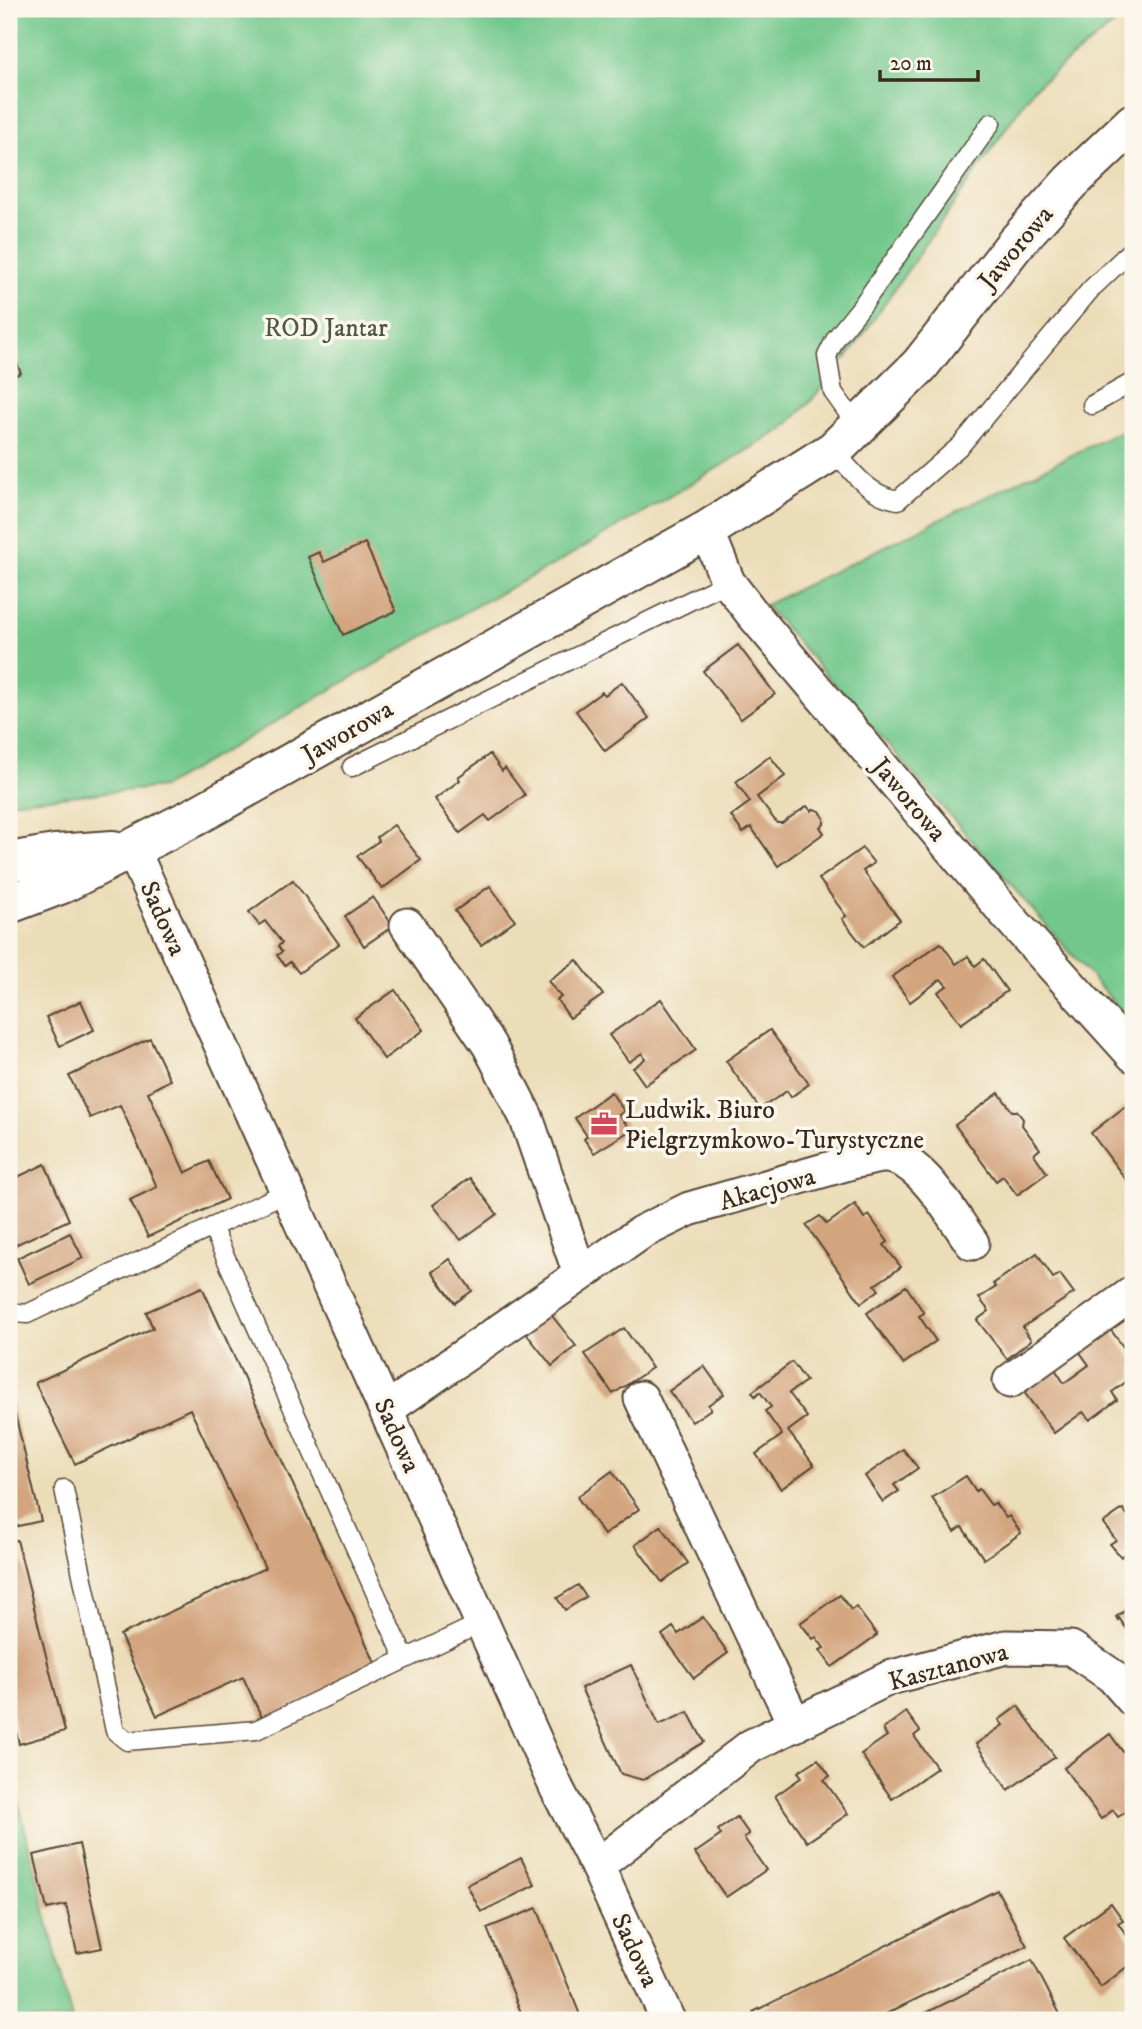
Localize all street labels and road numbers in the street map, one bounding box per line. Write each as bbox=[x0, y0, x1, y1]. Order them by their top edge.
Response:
street label: Jaworowa bbox=[970, 199, 1061, 298]
street label: Jaworowa bbox=[295, 693, 399, 773]
street label: Jaworowa bbox=[863, 750, 954, 849]
street label: Sadowa bbox=[132, 876, 194, 961]
street label: Akacjowa bbox=[716, 1160, 819, 1219]
street label: Sadowa bbox=[366, 1393, 428, 1478]
street label: Kasztanowa bbox=[885, 1636, 1012, 1699]
street label: Sadowa bbox=[603, 1908, 666, 1993]

